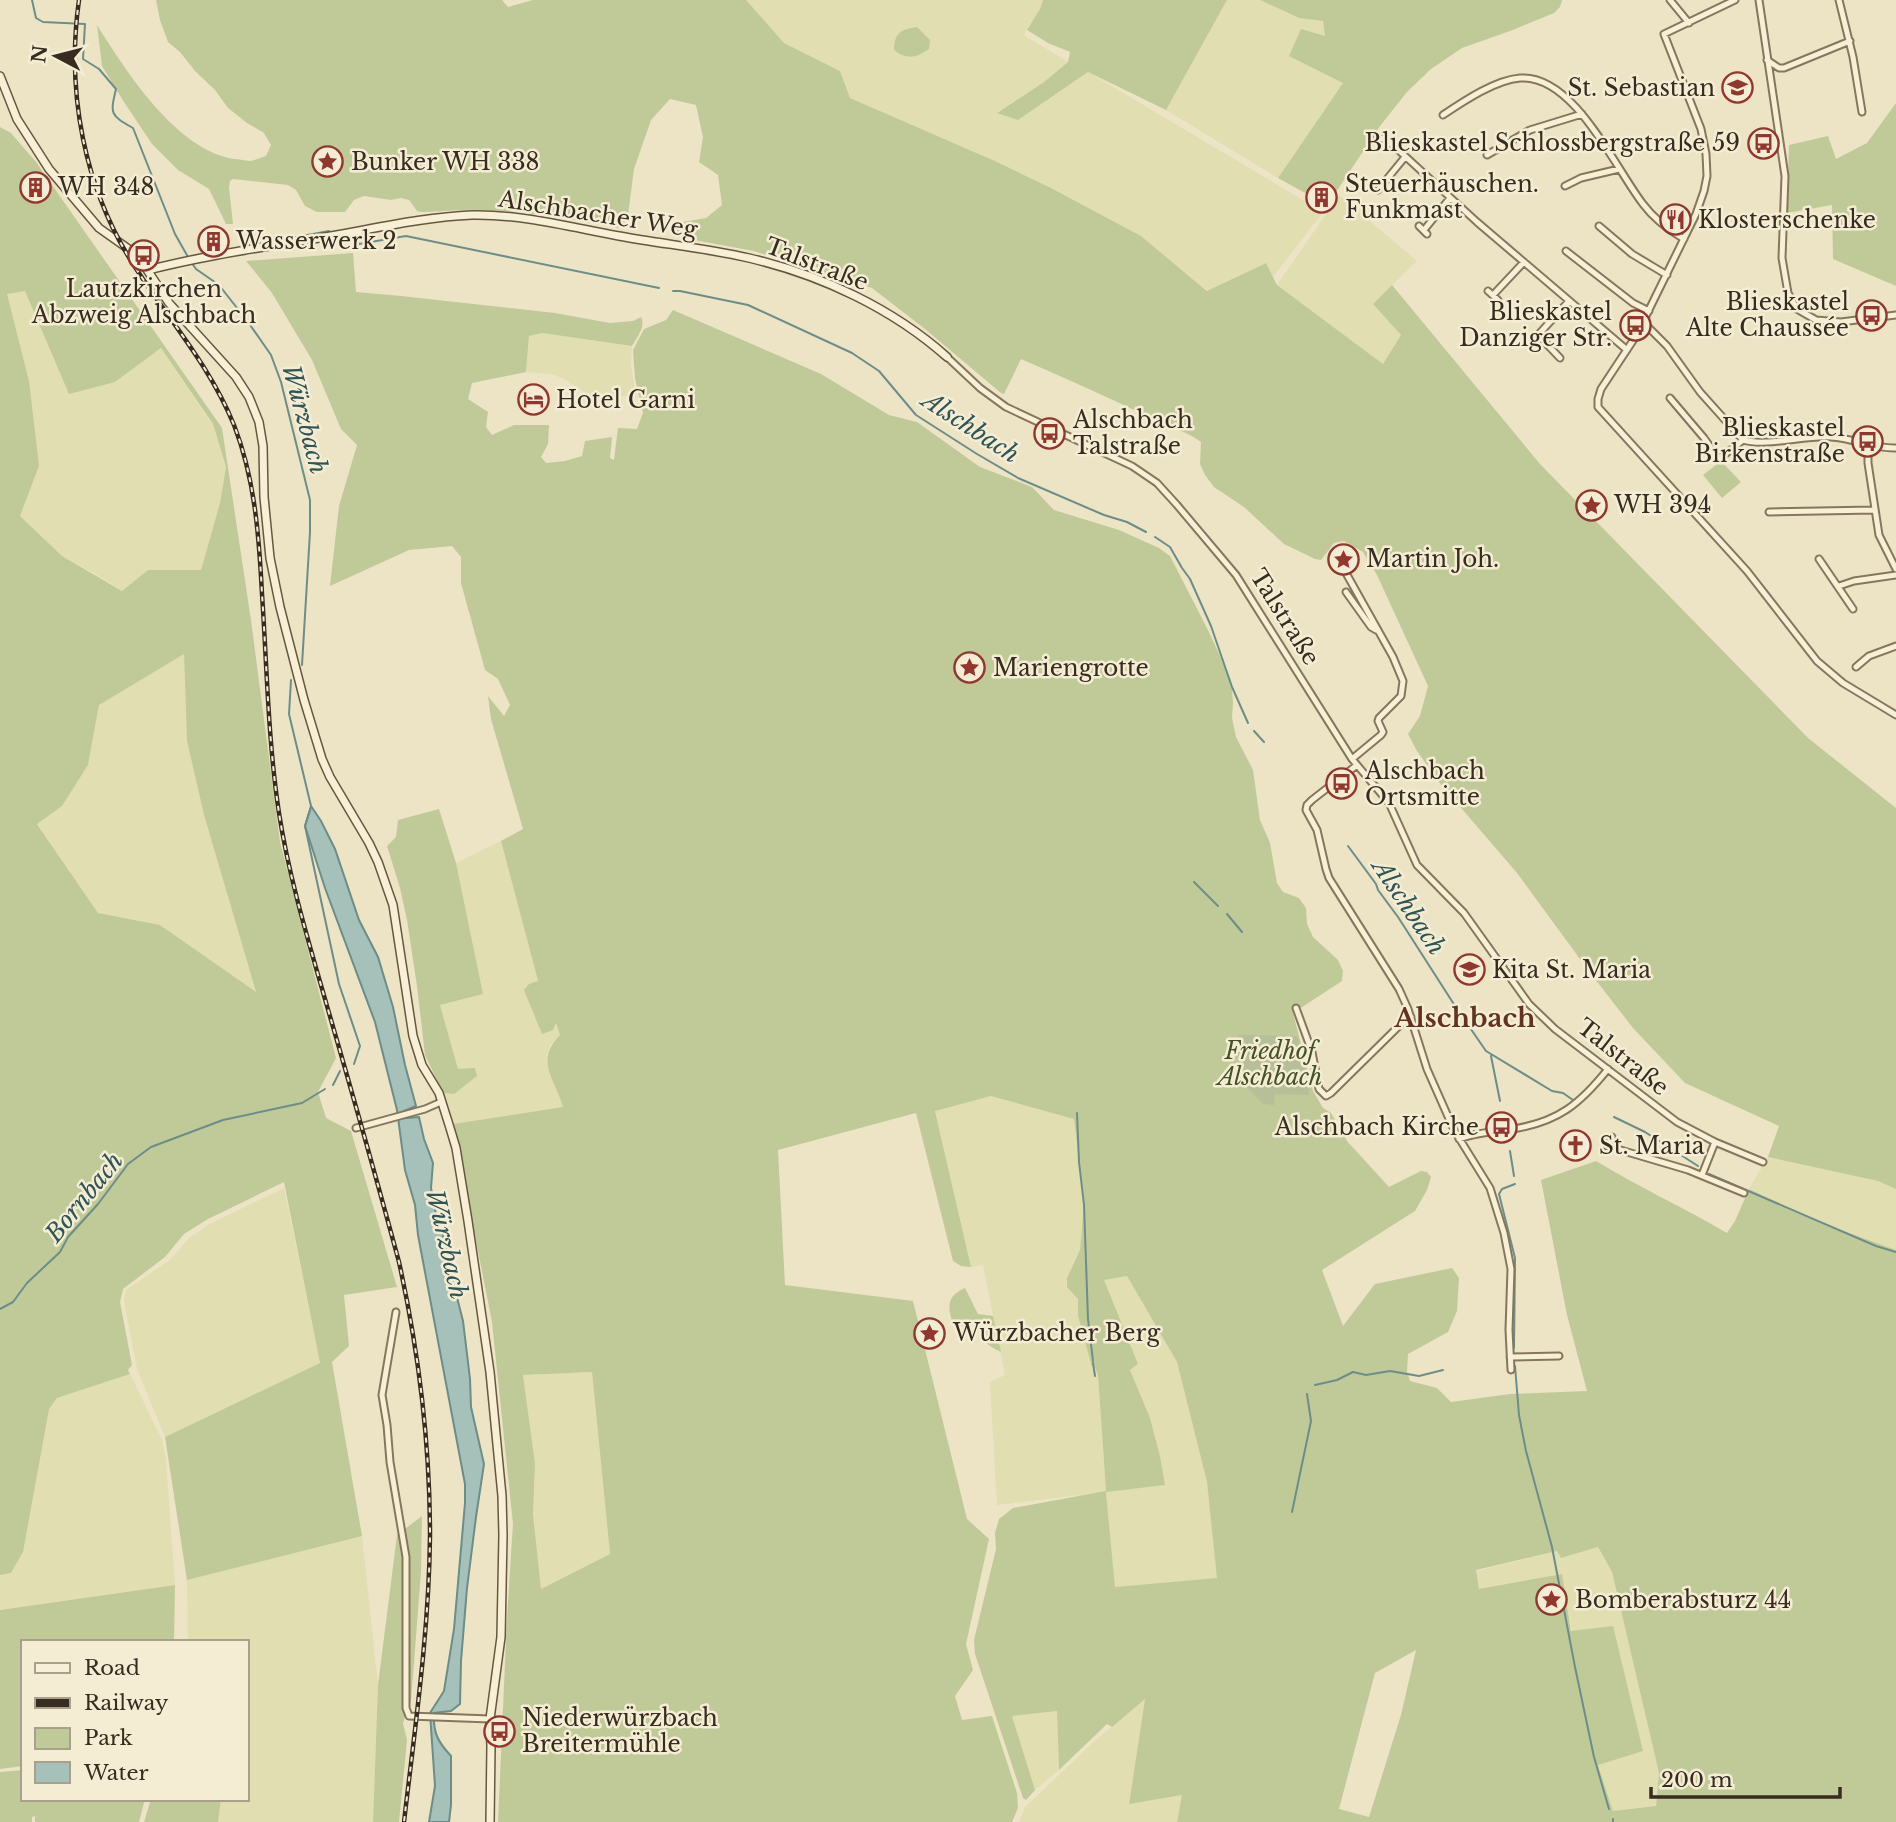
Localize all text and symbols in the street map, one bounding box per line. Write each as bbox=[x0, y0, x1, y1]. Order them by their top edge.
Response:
north arrow bbox=[21, 21, 91, 91]
text: N bbox=[27, 44, 52, 64]
school or university icon: St. Sebastian bbox=[1721, 71, 1755, 105]
place label: St. Sebastian bbox=[1568, 74, 1715, 102]
bus stop icon: Blieskastel Schlossbergstraße 59 bbox=[1746, 126, 1780, 160]
place label: Blieskastel Schlossbergstraße 59 bbox=[1365, 129, 1740, 157]
place icon: Bunker WH 338 bbox=[311, 145, 345, 179]
place label: Bunker WH 338 bbox=[351, 148, 540, 176]
building icon: WH 348 bbox=[18, 170, 52, 204]
place label: Steuerhäuschen. Funkmast bbox=[1345, 170, 1539, 224]
place label: WH 348 bbox=[57, 173, 155, 201]
building icon: Steuerhäuschen. Funkmast bbox=[1305, 180, 1339, 214]
street label: Alschbacher Weg bbox=[495, 184, 700, 244]
restaurant icon: Klosterschenke bbox=[1658, 203, 1692, 237]
place label: Klosterschenke bbox=[1698, 206, 1876, 234]
building icon: Wasserwerk 2 bbox=[196, 224, 230, 258]
place label: Wasserwerk 2 bbox=[235, 227, 397, 255]
street label: Talstraße bbox=[762, 232, 872, 296]
bus stop icon: Lautzkirchen Abzweig Alschbach bbox=[127, 238, 161, 272]
place label: Lautzkirchen Abzweig Alschbach bbox=[31, 275, 257, 329]
place label: Blieskastel Alte Chaussée bbox=[1685, 288, 1849, 342]
place label: Blieskastel Danziger Str. bbox=[1459, 298, 1612, 352]
bus stop icon: Blieskastel Alte Chaussée bbox=[1855, 298, 1889, 332]
bus stop icon: Blieskastel Danziger Str. bbox=[1618, 308, 1652, 342]
water label: Würzbach bbox=[276, 361, 334, 477]
hotel icon: Hotel Garni bbox=[516, 383, 550, 417]
water label: Alschbach bbox=[915, 383, 1025, 469]
place label: Hotel Garni bbox=[556, 386, 695, 414]
place label: Alschbach Talstraße bbox=[1072, 406, 1193, 460]
place label: Blieskastel Birkenstraße bbox=[1694, 414, 1845, 468]
bus stop icon: Alschbach Talstraße bbox=[1033, 416, 1067, 450]
bus stop icon: Blieskastel Birkenstraße bbox=[1851, 424, 1885, 458]
place icon: WH 394 bbox=[1574, 488, 1608, 522]
place label: WH 394 bbox=[1613, 491, 1711, 519]
place icon: Martin Joh. bbox=[1326, 542, 1360, 576]
place label: Martin Joh. bbox=[1366, 545, 1499, 573]
street label: Talstraße bbox=[1245, 564, 1325, 670]
place icon: Mariengrotte bbox=[953, 651, 987, 685]
place label: Mariengrotte bbox=[993, 654, 1149, 682]
place label: Alschbach Ortsmitte bbox=[1364, 757, 1485, 811]
bus stop icon: Alschbach Ortsmitte bbox=[1325, 767, 1359, 801]
water label: Alschbach bbox=[1365, 851, 1452, 960]
school or university icon: Kita St. Maria bbox=[1452, 953, 1486, 987]
place label: Kita St. Maria bbox=[1492, 956, 1651, 984]
district label: Alschbach bbox=[1393, 1002, 1536, 1034]
street label: Talstraße bbox=[1572, 1013, 1674, 1101]
park label: Friedhof Alschbach bbox=[1215, 1037, 1322, 1091]
bus stop icon: Alschbach Kirche bbox=[1485, 1110, 1519, 1144]
place label: Alschbach Kirche bbox=[1274, 1113, 1479, 1141]
church icon: St. Maria bbox=[1559, 1129, 1593, 1163]
place label: St. Maria bbox=[1599, 1132, 1705, 1160]
water label: Bornbach bbox=[38, 1146, 129, 1248]
water label: Würzbach bbox=[420, 1186, 474, 1302]
place icon: Würzbacher Berg bbox=[913, 1316, 947, 1350]
place label: Würzbacher Berg bbox=[952, 1319, 1160, 1347]
place icon: Bomberabsturz 44 bbox=[1535, 1583, 1569, 1617]
place label: Bomberabsturz 44 bbox=[1575, 1586, 1791, 1614]
legend bbox=[21, 1640, 248, 1801]
text: Road bbox=[84, 1655, 140, 1681]
text: Railway bbox=[84, 1690, 169, 1716]
place label: Niederwürzbach Breitermühle bbox=[522, 1704, 718, 1758]
bus stop icon: Niederwürzbach Breitermühle bbox=[482, 1714, 516, 1748]
text: Park bbox=[84, 1725, 133, 1751]
scale bar bbox=[1651, 1756, 1840, 1800]
text: Water bbox=[83, 1760, 148, 1786]
text: 200 m bbox=[1661, 1767, 1733, 1793]

